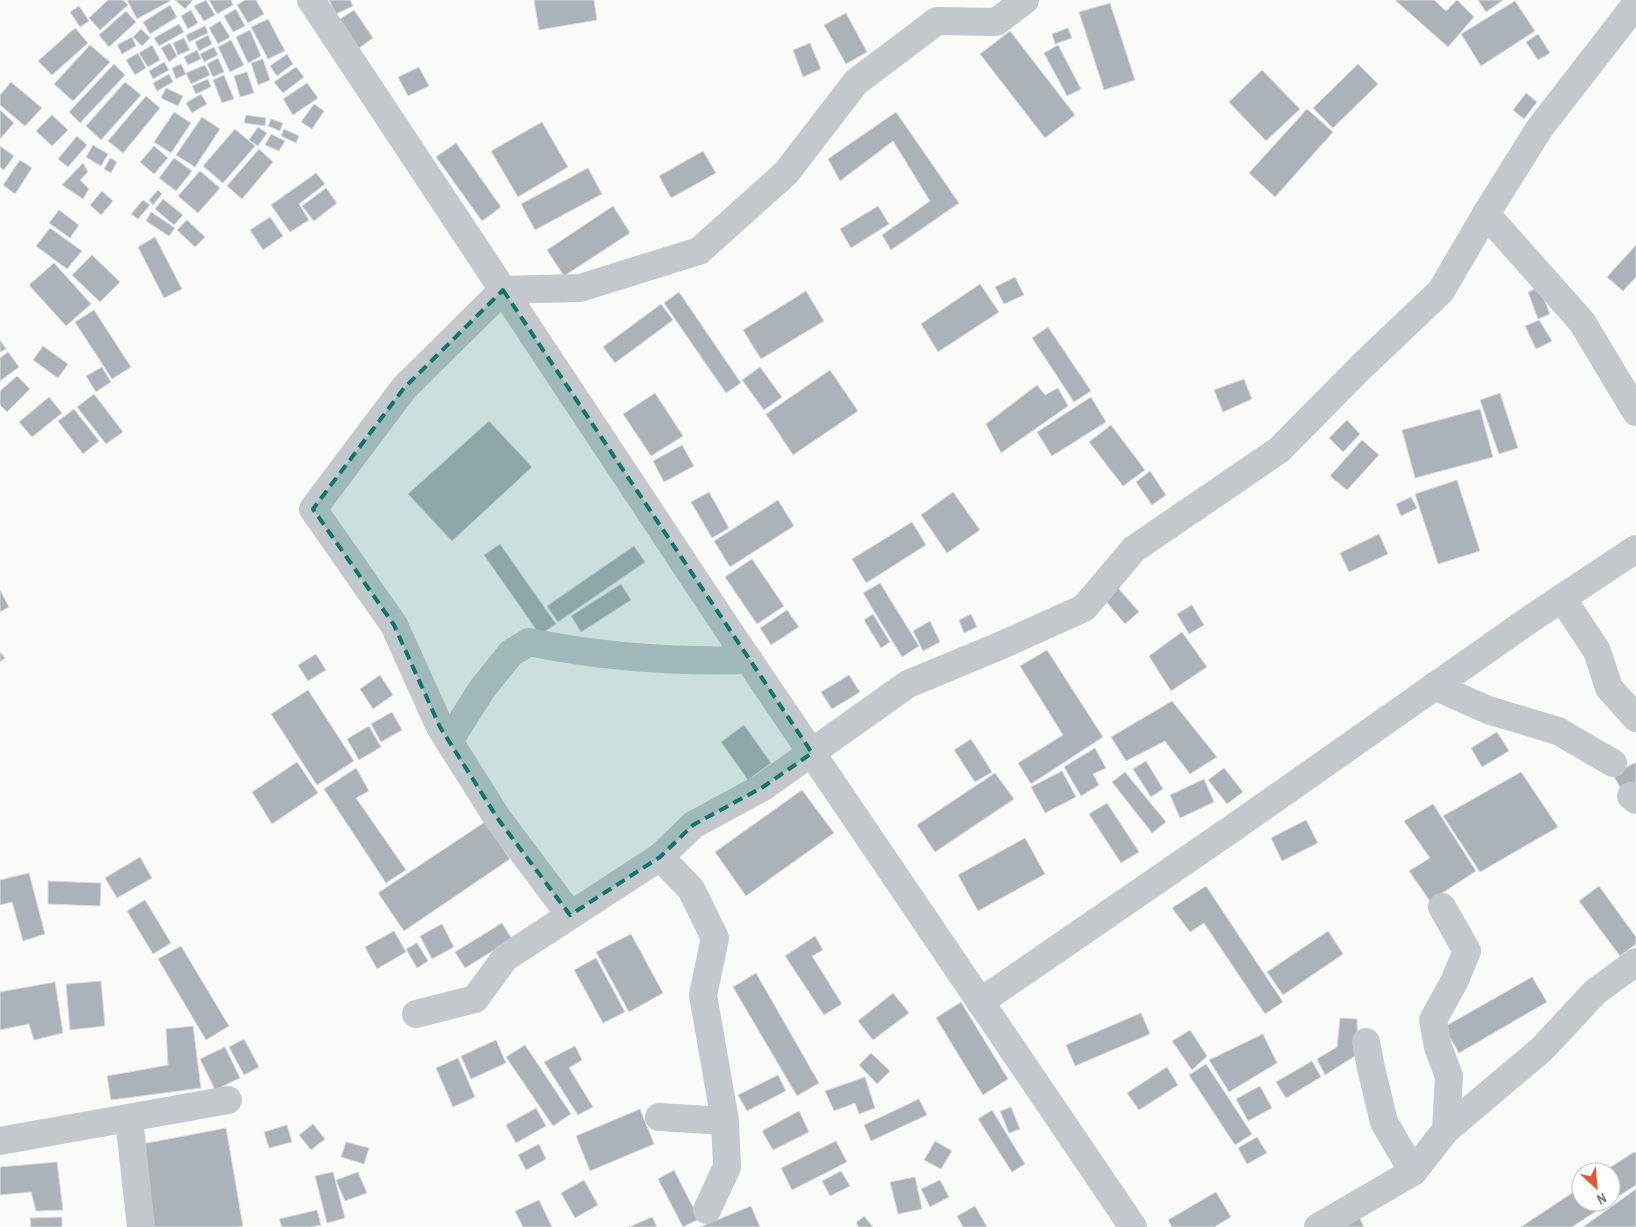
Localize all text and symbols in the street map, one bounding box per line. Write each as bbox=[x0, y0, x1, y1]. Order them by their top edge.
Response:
north arrow bbox=[1571, 1162, 1621, 1212]
text: N bbox=[1594, 1189, 1609, 1209]

